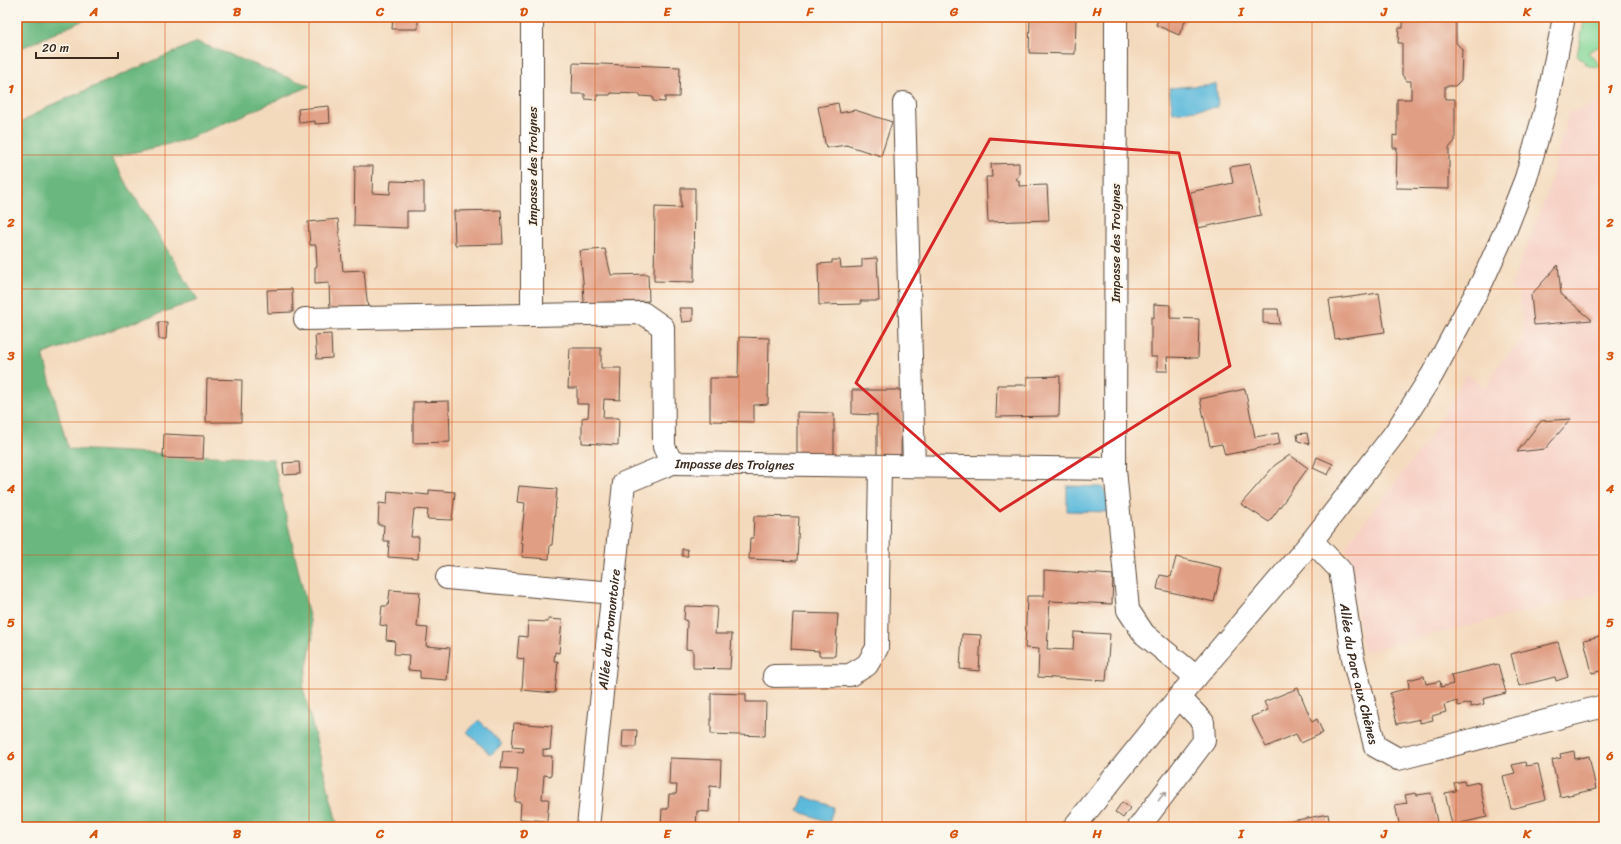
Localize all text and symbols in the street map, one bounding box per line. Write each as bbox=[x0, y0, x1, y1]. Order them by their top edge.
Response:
text: A bbox=[89, 0, 98, 23]
text: B bbox=[233, 0, 242, 23]
text: C bbox=[375, 0, 385, 23]
text: D bbox=[520, 0, 528, 23]
text: E bbox=[663, 0, 672, 23]
text: F bbox=[805, 0, 814, 23]
text: G bbox=[949, 0, 959, 23]
text: H bbox=[1091, 0, 1102, 23]
text: I bbox=[1237, 0, 1245, 23]
text: J bbox=[1380, 0, 1388, 23]
text: K bbox=[1522, 0, 1532, 23]
scale bar bbox=[36, 34, 118, 60]
text: 20 m bbox=[42, 37, 69, 59]
text: 1 bbox=[8, 77, 14, 100]
text: 1 bbox=[1607, 77, 1613, 100]
street label: Impasse des Troignes bbox=[521, 105, 544, 227]
street label: Impasse des Troignes bbox=[1104, 182, 1127, 304]
text: 2 bbox=[6, 211, 15, 234]
text: 2 bbox=[1605, 211, 1614, 234]
text: 3 bbox=[6, 344, 15, 367]
text: 3 bbox=[1605, 344, 1614, 367]
street label: Impasse des Troignes bbox=[674, 452, 795, 476]
text: 4 bbox=[6, 477, 16, 500]
text: 4 bbox=[1605, 477, 1615, 500]
street label: Allée du Promontoire bbox=[591, 567, 626, 692]
street label: Allée du Parc aux Chênes bbox=[1333, 601, 1386, 747]
text: 5 bbox=[7, 611, 15, 634]
text: 5 bbox=[1606, 611, 1614, 634]
text: 6 bbox=[6, 744, 15, 767]
text: 6 bbox=[1605, 744, 1614, 767]
one-way arrow bbox=[1158, 790, 1166, 801]
text: A bbox=[89, 822, 98, 844]
text: B bbox=[233, 822, 242, 844]
text: C bbox=[375, 822, 385, 844]
text: D bbox=[520, 822, 528, 844]
text: E bbox=[663, 822, 672, 844]
text: F bbox=[805, 822, 814, 844]
text: G bbox=[949, 822, 959, 844]
text: H bbox=[1091, 822, 1102, 844]
text: I bbox=[1237, 822, 1245, 844]
text: J bbox=[1380, 822, 1388, 844]
text: K bbox=[1522, 822, 1532, 844]

